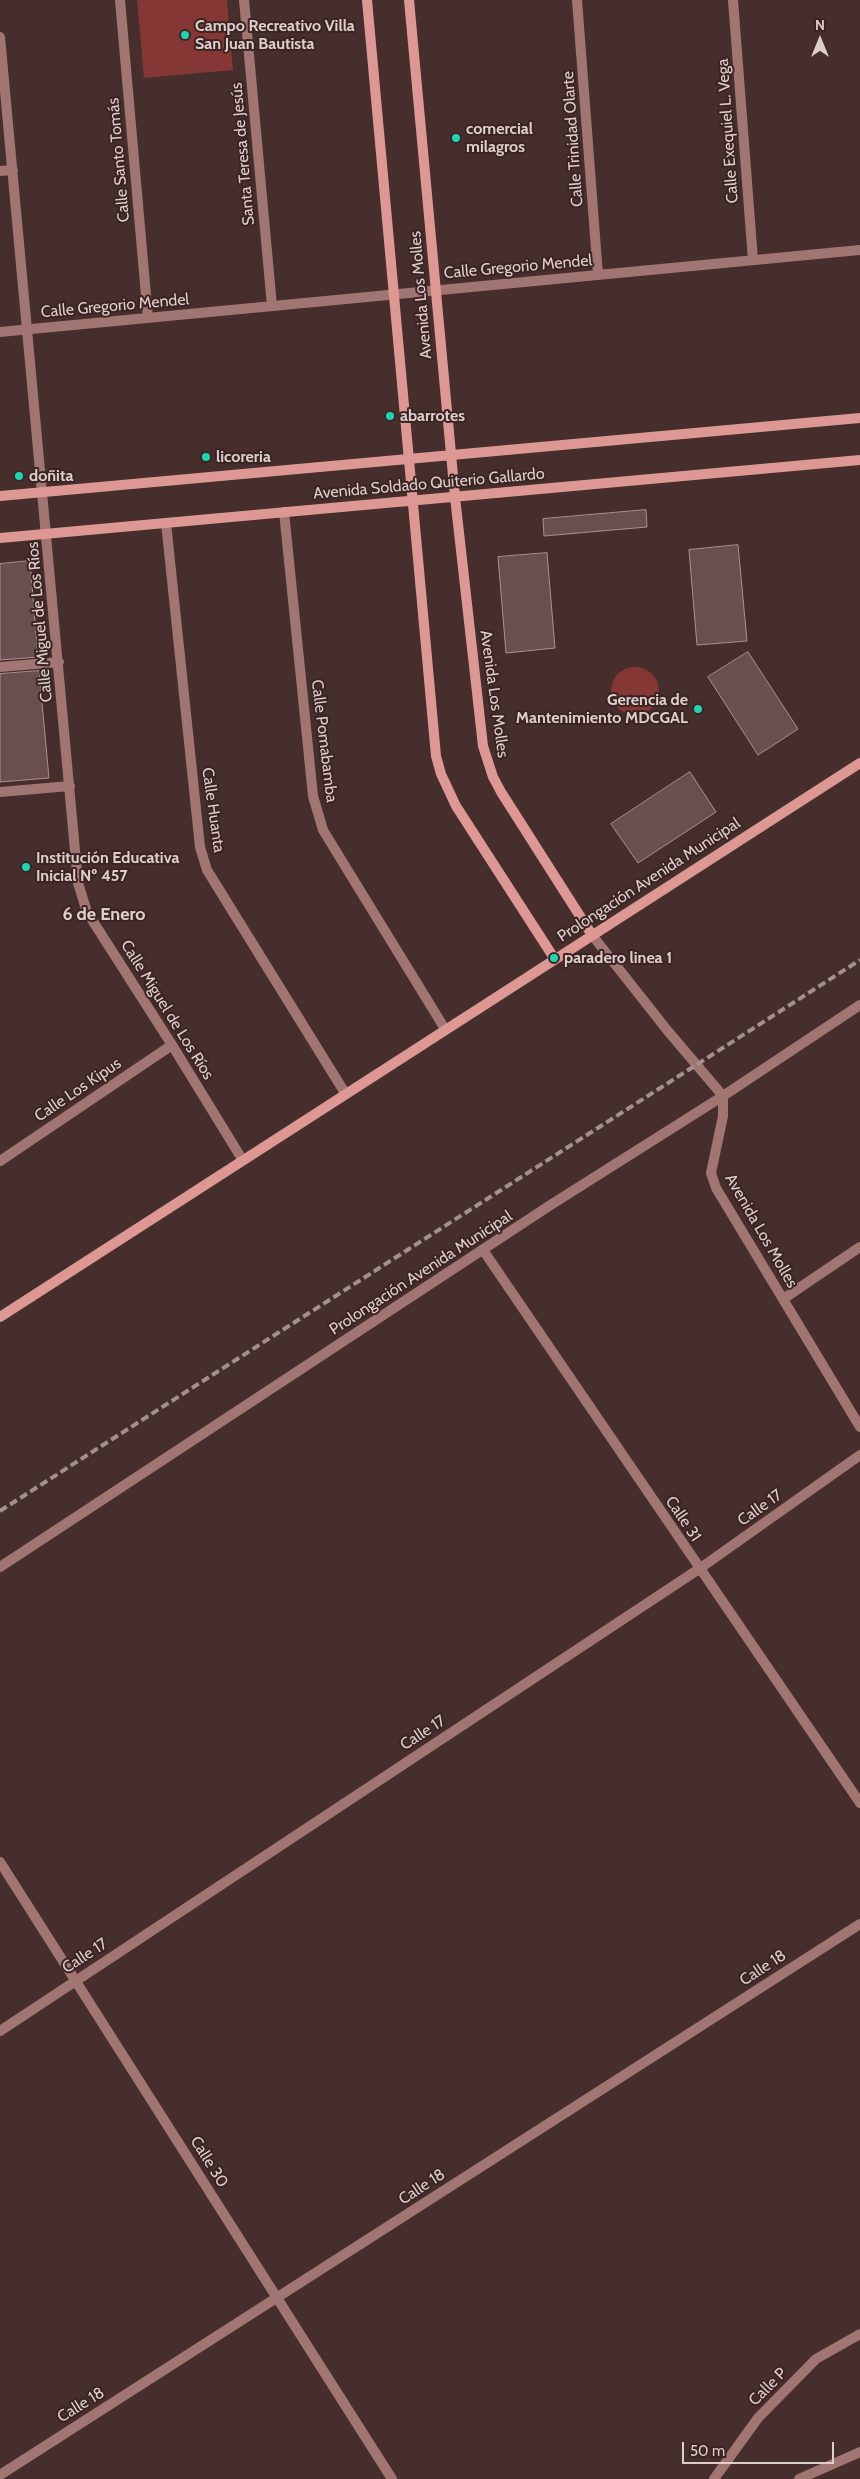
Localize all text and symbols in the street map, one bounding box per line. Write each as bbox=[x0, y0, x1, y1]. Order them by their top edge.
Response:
north arrow bbox=[795, 15, 845, 65]
place label: Campo Recreativo Villa San Juan Bautista bbox=[195, 16, 355, 54]
text: N bbox=[815, 16, 825, 34]
marker: Campo Recreativo Villa San Juan Bautista bbox=[179, 29, 191, 41]
street label: Calle Exequiel L. Vega bbox=[713, 58, 743, 204]
street label: Calle Trinidad Olarte bbox=[559, 70, 587, 208]
street label: Santa Teresa de Jesús bbox=[227, 82, 259, 226]
street label: Calle Santo Tomás bbox=[104, 97, 134, 223]
place label: comercial milagros bbox=[466, 119, 533, 157]
marker: comercial milagros bbox=[450, 132, 462, 144]
street label: Avenida Los Molles bbox=[406, 230, 436, 360]
street label: Calle Gregorio Mendel bbox=[443, 251, 593, 283]
street label: Calle Gregorio Mendel bbox=[40, 290, 190, 322]
place label: abarrotes bbox=[400, 406, 465, 426]
marker: abarrotes bbox=[384, 410, 396, 422]
place label: licoreria bbox=[216, 447, 271, 467]
marker: licoreria bbox=[200, 451, 212, 463]
street label: Avenida Soldado Quiterio Gallardo bbox=[313, 464, 545, 504]
place label: doñita bbox=[29, 466, 73, 486]
marker: doñita bbox=[13, 470, 25, 482]
street label: Calle Miguel de Los Ríos bbox=[23, 541, 57, 703]
street label: Avenida Los Molles bbox=[476, 629, 512, 759]
street label: Calle Pomabamba bbox=[307, 679, 341, 803]
place label: Gerencia de Mantenimiento MDCGAL bbox=[516, 690, 688, 728]
marker: Gerencia de Mantenimiento MDCGAL bbox=[692, 703, 704, 715]
street label: Calle Huanta bbox=[198, 766, 228, 854]
street label: Prolongación Avenida Municipal bbox=[554, 814, 744, 946]
place label: Institución Educativa Inicial Nº 457 bbox=[36, 848, 180, 886]
marker: Institución Educativa Inicial Nº 457 bbox=[20, 861, 32, 873]
district label: 6 de Enero bbox=[62, 904, 146, 926]
street label: Calle Miguel de Los Ríos bbox=[116, 937, 218, 1083]
place label: paradero linea 1 bbox=[564, 948, 672, 968]
marker: paradero linea 1 bbox=[548, 952, 560, 964]
street label: Calle Los Kipus bbox=[31, 1054, 125, 1126]
street label: Avenida Los Molles bbox=[721, 1171, 801, 1291]
street label: Prolongación Avenida Municipal bbox=[326, 1207, 516, 1339]
street label: Calle 17 bbox=[734, 1486, 786, 1530]
street label: Calle 31 bbox=[661, 1493, 705, 1545]
street label: Calle 17 bbox=[397, 1711, 449, 1755]
street label: Calle 17 bbox=[59, 1934, 111, 1978]
street label: Calle 18 bbox=[736, 1946, 790, 1990]
street label: Calle 30 bbox=[186, 2133, 232, 2191]
street label: Calle 18 bbox=[395, 2165, 449, 2209]
street label: Calle P bbox=[745, 2364, 791, 2410]
street label: Calle 18 bbox=[54, 2383, 108, 2427]
scale bar bbox=[685, 2432, 838, 2464]
text: 50 m bbox=[690, 2442, 725, 2460]

